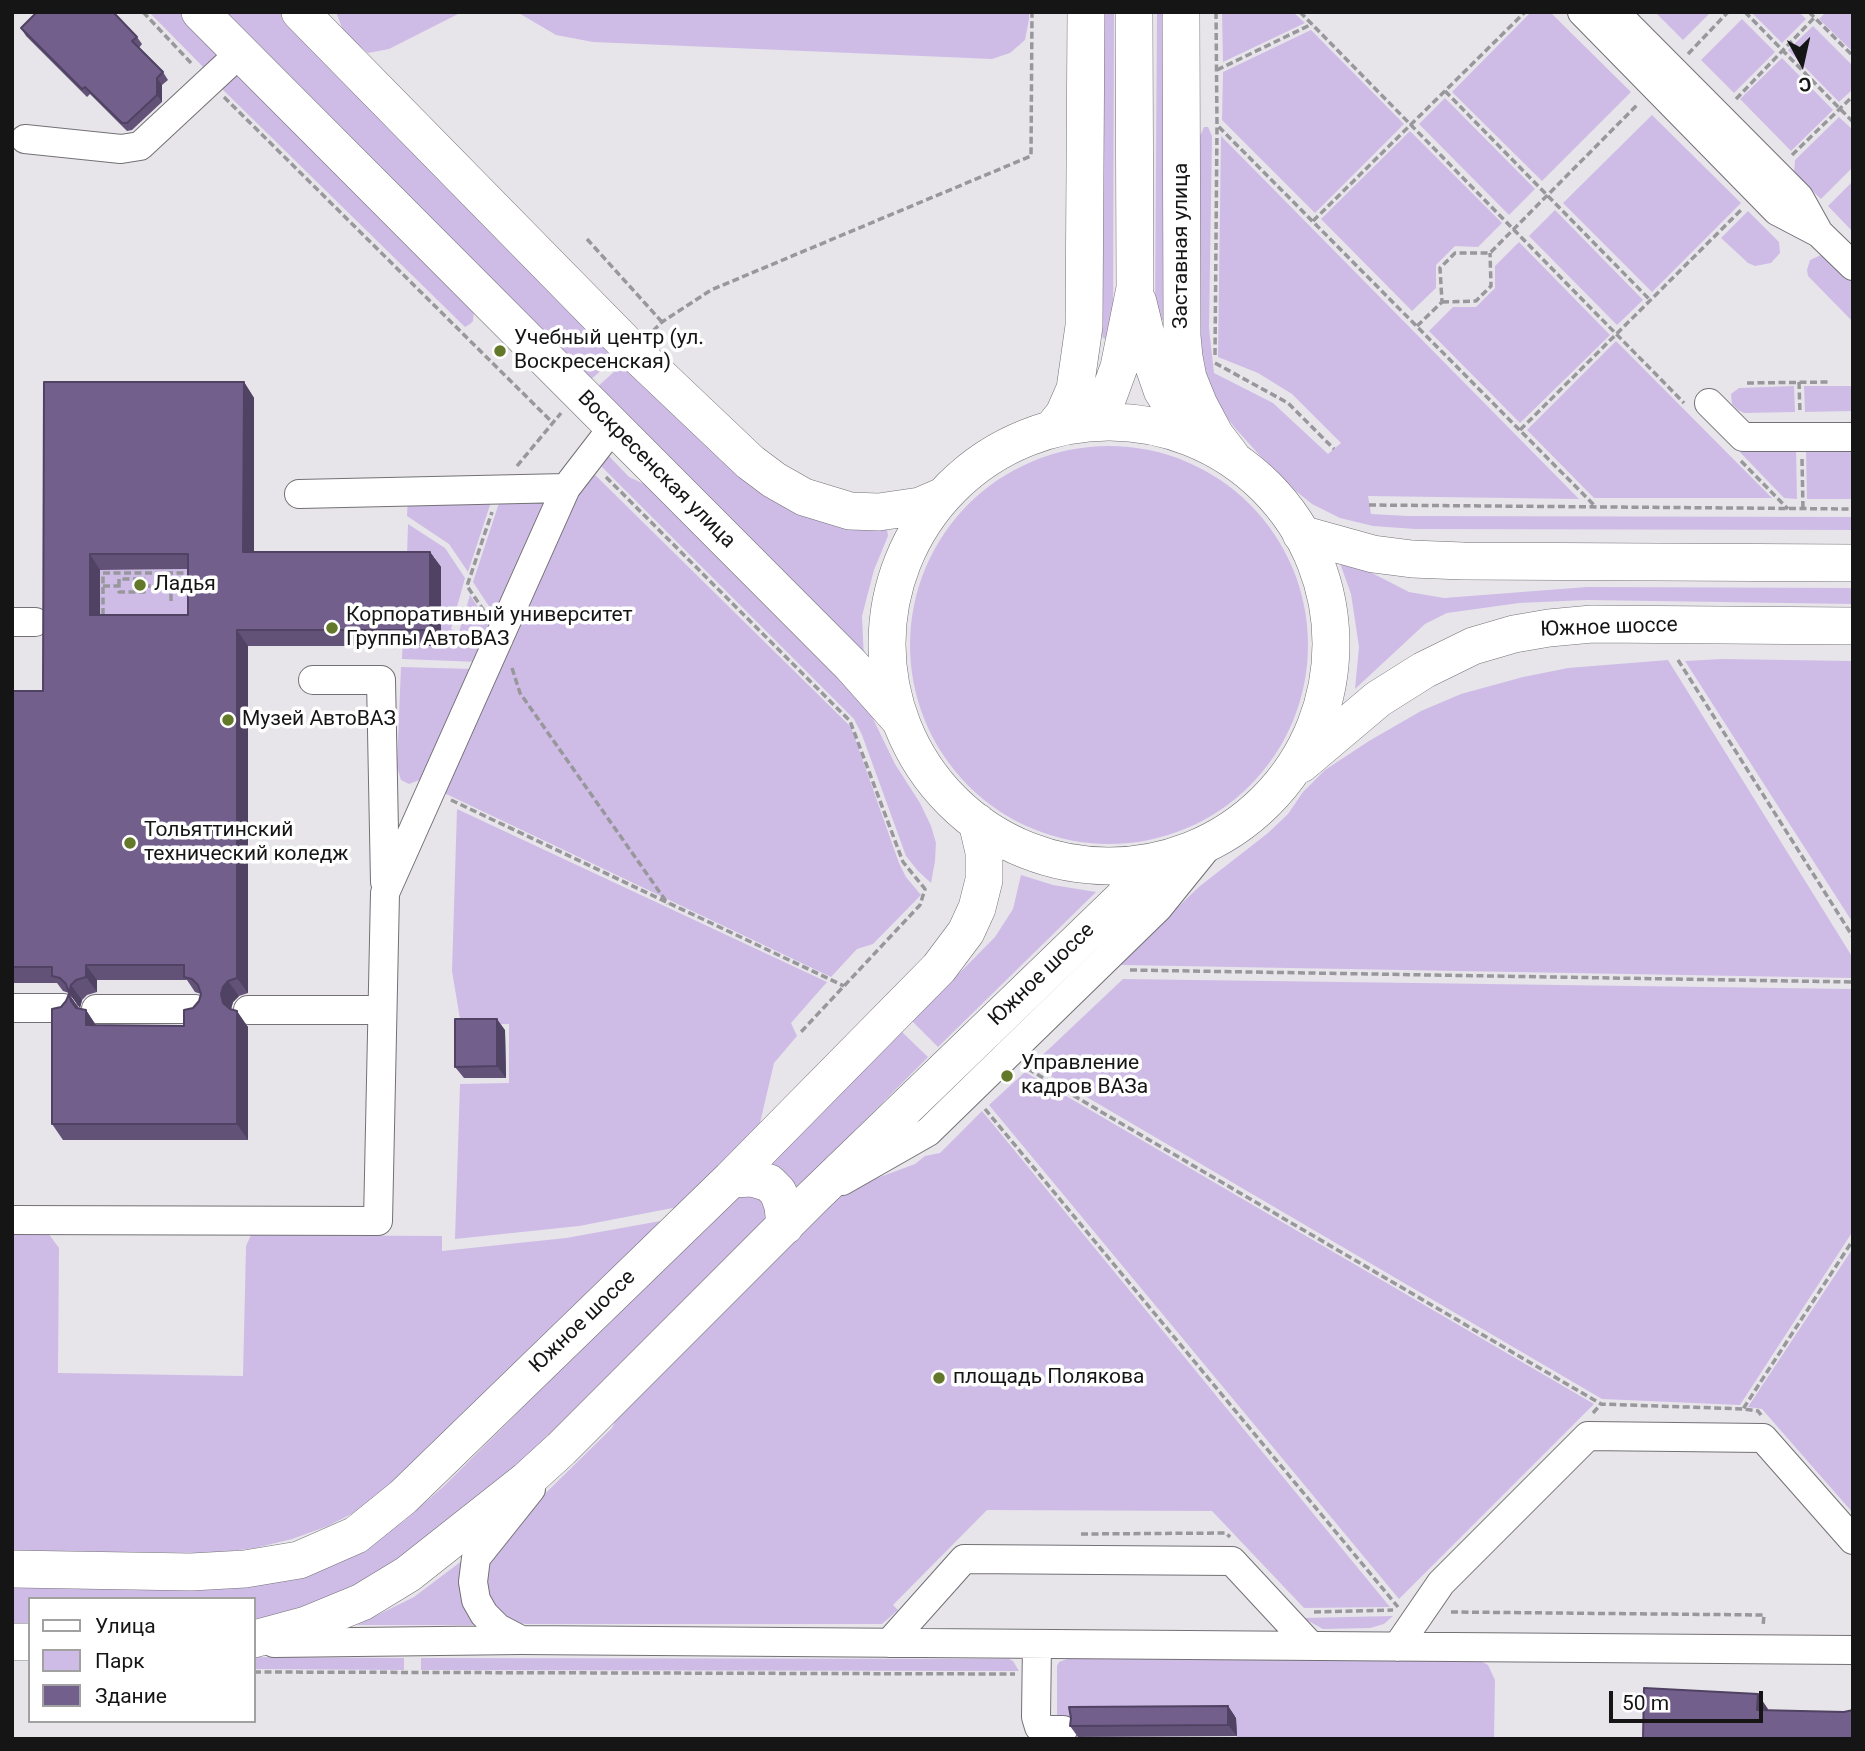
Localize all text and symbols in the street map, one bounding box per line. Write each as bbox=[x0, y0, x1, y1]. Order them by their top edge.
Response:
north arrow bbox=[1767, 28, 1837, 98]
text: С bbox=[1797, 72, 1813, 97]
street label: Заставная улица bbox=[1169, 163, 1195, 329]
place label: Учебный центр (ул. Воскресенская) bbox=[514, 326, 704, 376]
marker: Учебный центр (ул. Воскресенская) bbox=[492, 343, 508, 359]
street label: Воскресенская улица bbox=[572, 386, 740, 554]
place label: Ладья bbox=[154, 572, 216, 598]
marker: Ладья bbox=[132, 577, 148, 593]
place label: Корпоративный университет Группы АвтоВАЗ bbox=[346, 603, 633, 653]
street label: Южное шоссе bbox=[1540, 613, 1678, 643]
marker: Корпоративный университет Группы АвтоВАЗ bbox=[324, 620, 340, 636]
place label: Музей АвтоВАЗ bbox=[242, 707, 396, 733]
marker: Музей АвтоВАЗ bbox=[220, 712, 236, 728]
place label: Тольяттинский технический коледж bbox=[144, 818, 348, 868]
marker: Тольяттинский технический коледж bbox=[122, 835, 138, 851]
street label: Южное шоссе bbox=[984, 918, 1100, 1032]
place label: Управление кадров ВАЗа bbox=[1021, 1051, 1148, 1101]
marker: Управление кадров ВАЗа bbox=[999, 1068, 1015, 1084]
street label: Южное шоссе bbox=[525, 1265, 641, 1379]
place label: площадь Полякова bbox=[953, 1365, 1144, 1391]
marker: площадь Полякова bbox=[931, 1370, 947, 1386]
legend bbox=[28, 1597, 256, 1723]
text: Улица bbox=[95, 1614, 156, 1638]
text: Парк bbox=[95, 1649, 145, 1673]
scale bar bbox=[1613, 1678, 1767, 1722]
text: Здание bbox=[95, 1684, 167, 1708]
text: 50 m bbox=[1622, 1691, 1669, 1715]

